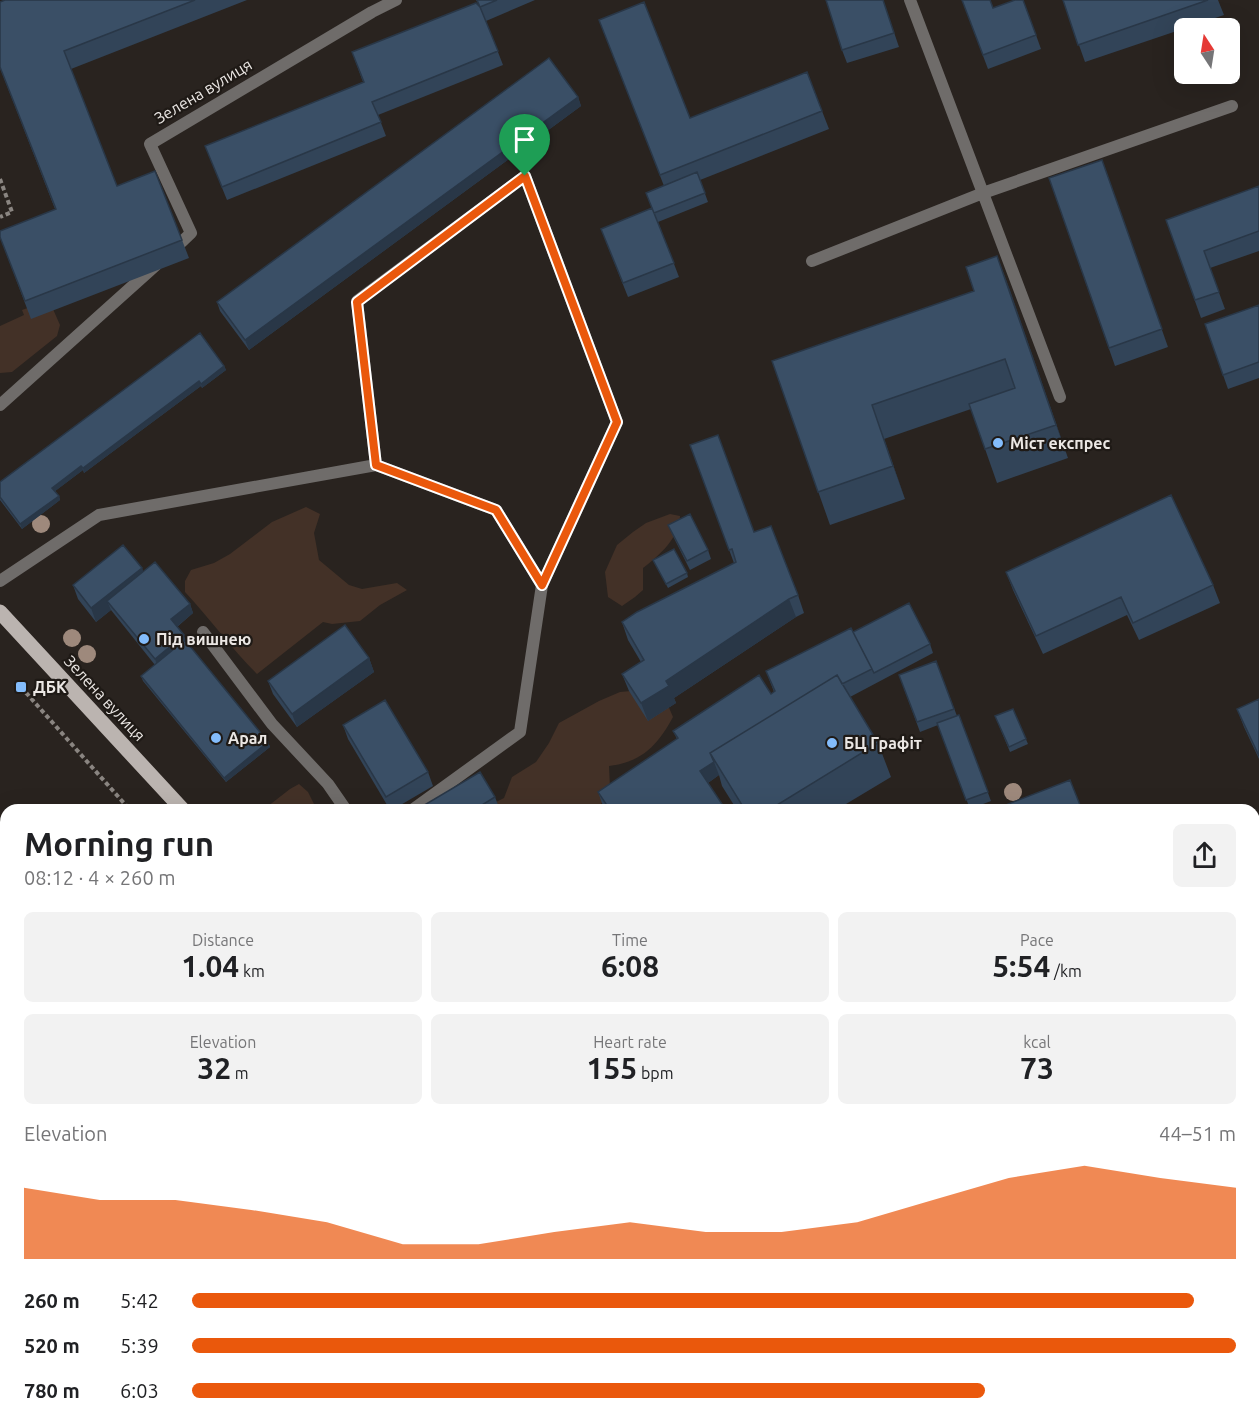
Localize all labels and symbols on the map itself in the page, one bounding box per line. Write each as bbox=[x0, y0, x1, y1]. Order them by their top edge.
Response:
north arrow bbox=[1174, 18, 1240, 84]
street label: Зелена вулиця bbox=[151, 55, 255, 127]
pin bbox=[499, 114, 550, 176]
place label: Міст експрес bbox=[1010, 434, 1111, 452]
marker: Міст експрес bbox=[991, 436, 1005, 450]
place label: Під вишнею bbox=[156, 630, 251, 648]
marker: Під вишнею bbox=[137, 632, 151, 646]
street label: Зелена вулиця bbox=[61, 652, 149, 744]
place label: ДБК bbox=[33, 678, 67, 696]
marker: ДБК bbox=[14, 680, 28, 694]
place label: Арал bbox=[228, 729, 267, 747]
marker: Арал bbox=[209, 731, 223, 745]
place label: БЦ Графіт bbox=[844, 734, 922, 752]
marker: БЦ Графіт bbox=[825, 736, 839, 750]

